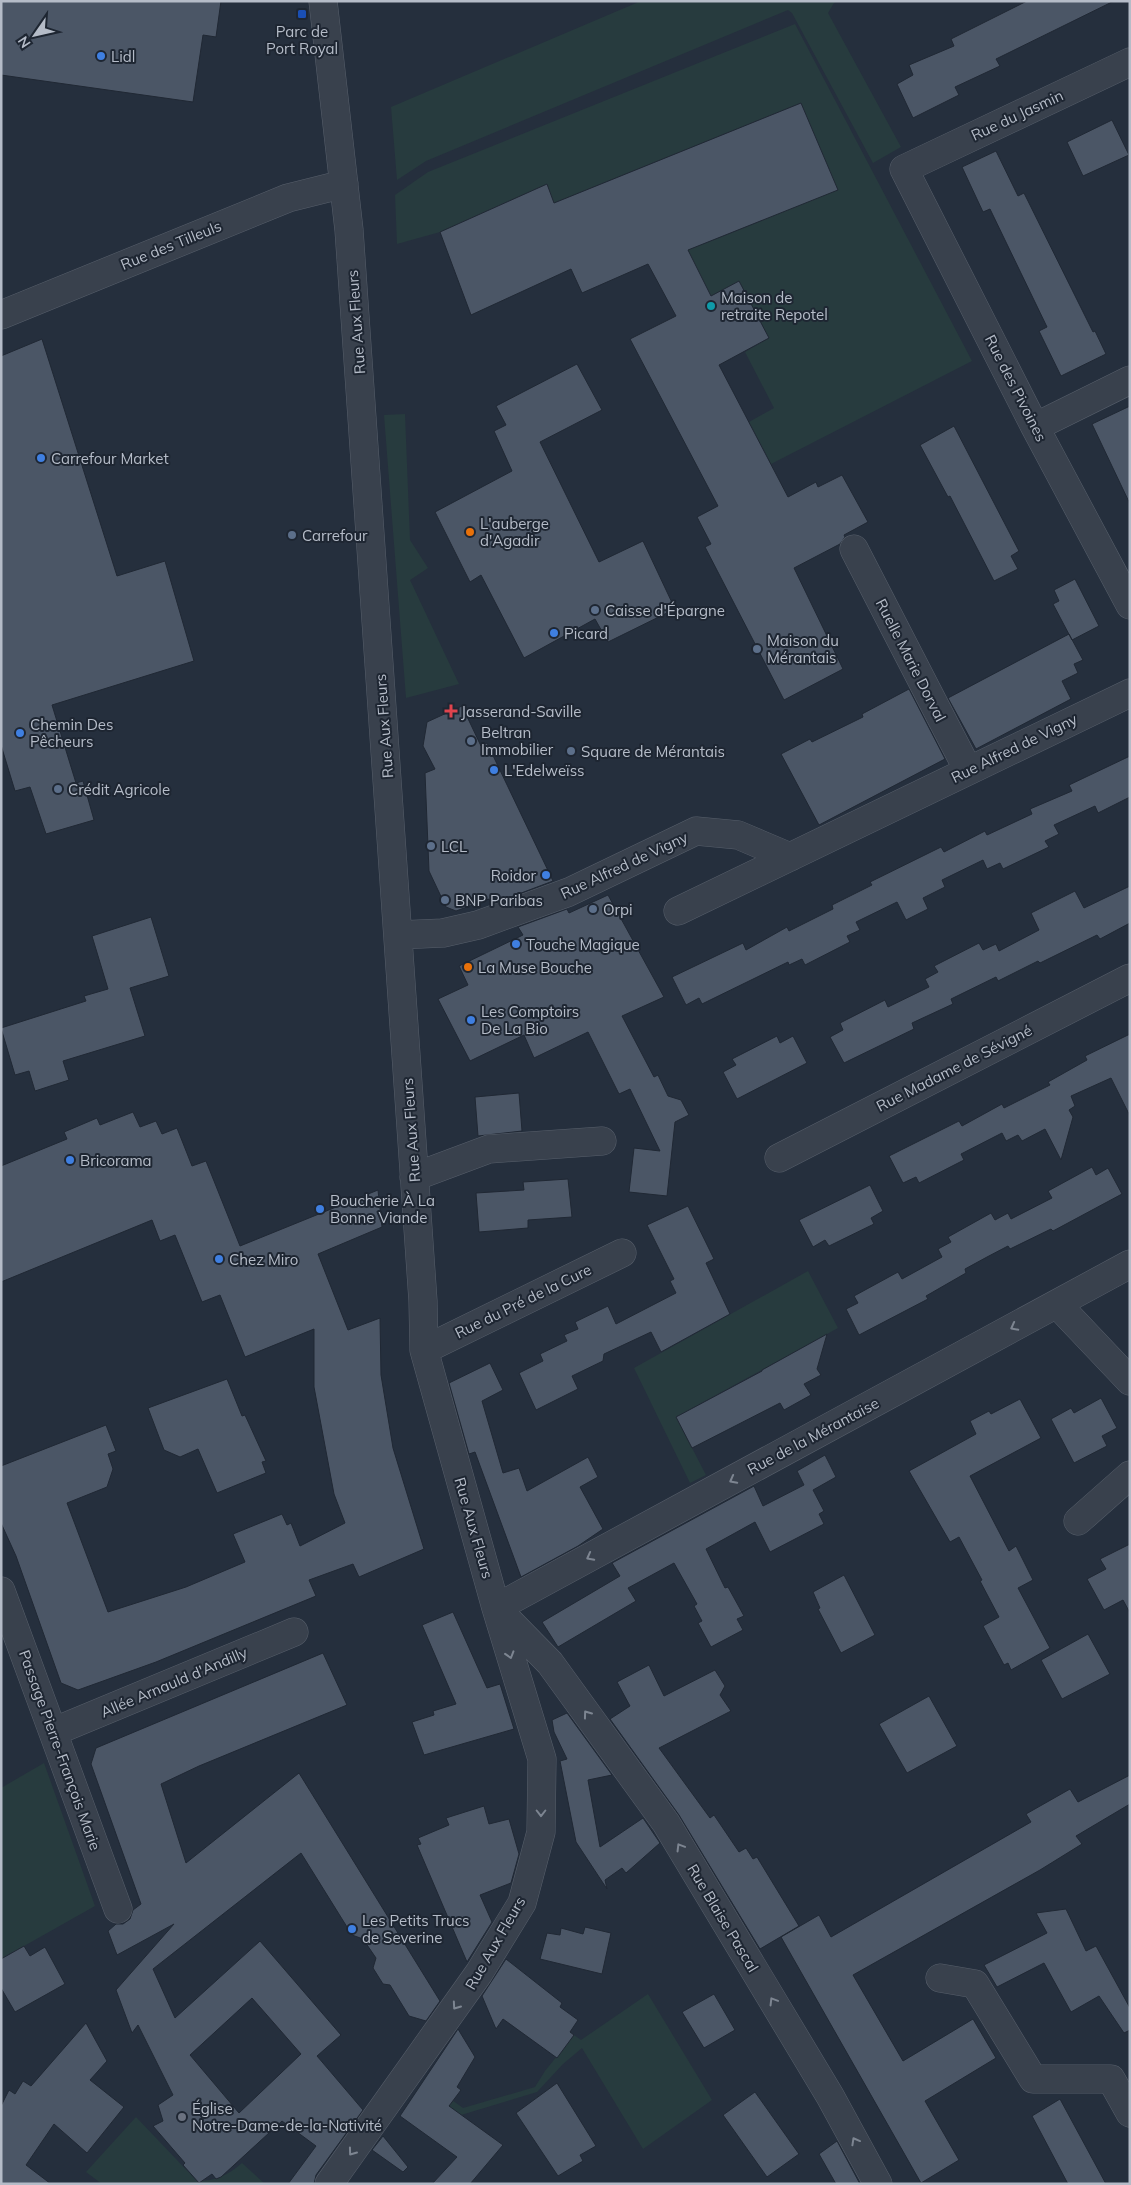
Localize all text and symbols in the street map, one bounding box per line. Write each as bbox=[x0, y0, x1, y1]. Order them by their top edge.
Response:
marker: Parc de Port Royal bbox=[296, 8, 308, 20]
north arrow bbox=[10, 10, 60, 60]
place label: Parc de Port Royal bbox=[266, 22, 338, 58]
text: N bbox=[14, 33, 35, 52]
place label: Lidl bbox=[111, 47, 135, 66]
marker: Lidl bbox=[95, 50, 107, 62]
street label: Rue du Jasmin bbox=[968, 85, 1066, 145]
street label: Rue des Tilleuls bbox=[118, 216, 224, 274]
street label: Rue Aux Fleurs bbox=[343, 269, 369, 375]
place label: Maison de retraite Repotel bbox=[721, 288, 828, 324]
marker: Maison de retraite Repotel bbox=[705, 300, 717, 312]
street label: Rue des Pivoines bbox=[981, 331, 1051, 445]
place label: Carrefour Market bbox=[51, 449, 169, 468]
marker: Carrefour Market bbox=[35, 452, 47, 464]
place label: L'auberge d'Agadir bbox=[480, 514, 549, 550]
place label: Carrefour bbox=[302, 526, 368, 545]
marker: L'auberge d'Agadir bbox=[464, 526, 476, 538]
marker: Carrefour bbox=[286, 529, 298, 541]
street label: Ruelle Marie Dorval bbox=[872, 595, 950, 725]
place label: Caisse d'Épargne bbox=[605, 601, 725, 620]
marker: Caisse d'Épargne bbox=[589, 604, 601, 616]
place label: Picard bbox=[564, 624, 608, 643]
marker: Picard bbox=[548, 627, 560, 639]
place label: Maison du Mérantais bbox=[767, 631, 839, 667]
marker: Maison du Mérantais bbox=[751, 643, 763, 655]
street label: Rue Aux Fleurs bbox=[371, 673, 397, 779]
place label: Jasserand-Saville bbox=[461, 702, 581, 721]
marker: Jasserand-Saville bbox=[445, 705, 457, 717]
street label: Rue Alfred de Vigny bbox=[948, 709, 1080, 787]
place label: Chemin Des Pêcheurs bbox=[30, 715, 113, 751]
place label: Beltran Immobilier bbox=[481, 723, 554, 759]
marker: Chemin Des Pêcheurs bbox=[14, 727, 26, 739]
marker: Beltran Immobilier bbox=[465, 735, 477, 747]
place label: Square de Mérantais bbox=[581, 742, 725, 761]
marker: Square de Mérantais bbox=[565, 745, 577, 757]
place label: L'Edelweïss bbox=[504, 761, 585, 780]
marker: L'Edelweïss bbox=[488, 764, 500, 776]
place label: Crédit Agricole bbox=[68, 780, 170, 799]
marker: Crédit Agricole bbox=[52, 783, 64, 795]
street label: Rue Alfred de Vigny bbox=[557, 827, 691, 903]
place label: LCL bbox=[441, 837, 467, 856]
marker: LCL bbox=[425, 840, 437, 852]
place label: Roidor bbox=[491, 866, 537, 885]
marker: Roidor bbox=[540, 869, 552, 881]
place label: BNP Paribas bbox=[455, 891, 543, 910]
marker: BNP Paribas bbox=[439, 894, 451, 906]
place label: Orpi bbox=[603, 900, 633, 919]
marker: Orpi bbox=[587, 903, 599, 915]
place label: Touche Magique bbox=[526, 935, 640, 954]
marker: Touche Magique bbox=[510, 938, 522, 950]
place label: La Muse Bouche bbox=[478, 958, 592, 977]
marker: La Muse Bouche bbox=[462, 961, 474, 973]
place label: Les Comptoirs De La Bio bbox=[481, 1002, 579, 1038]
marker: Les Comptoirs De La Bio bbox=[465, 1014, 477, 1026]
street label: Rue Madame de Sévigné bbox=[873, 1020, 1035, 1116]
street label: Rue Aux Fleurs bbox=[398, 1077, 424, 1183]
place label: Bricorama bbox=[80, 1151, 152, 1170]
marker: Bricorama bbox=[64, 1154, 76, 1166]
place label: Boucherie À La Bonne Viande bbox=[330, 1191, 435, 1227]
marker: Boucherie À La Bonne Viande bbox=[314, 1203, 326, 1215]
place label: Chez Miro bbox=[229, 1250, 298, 1269]
marker: Chez Miro bbox=[213, 1253, 225, 1265]
street label: Rue du Pré de la Cure bbox=[452, 1260, 594, 1342]
one-way arrow bbox=[1011, 1321, 1020, 1331]
street label: Rue de la Mérantaise bbox=[744, 1393, 882, 1479]
one-way arrow bbox=[729, 1473, 738, 1483]
street label: Rue Aux Fleurs bbox=[450, 1475, 498, 1581]
one-way arrow bbox=[587, 1551, 596, 1561]
street label: Allée Arnauld d'Andilly bbox=[98, 1642, 250, 1722]
street label: Passage Pierre-François Marie bbox=[15, 1647, 105, 1853]
one-way arrow bbox=[504, 1650, 514, 1659]
one-way arrow bbox=[584, 1710, 593, 1720]
one-way arrow bbox=[536, 1810, 546, 1817]
one-way arrow bbox=[676, 1843, 686, 1852]
street label: Rue Blaise Pascal bbox=[683, 1860, 763, 1976]
street label: Rue Aux Fleurs bbox=[461, 1893, 529, 1993]
place label: Les Petits Trucs de Severine bbox=[362, 1911, 470, 1947]
marker: Les Petits Trucs de Severine bbox=[346, 1923, 358, 1935]
one-way arrow bbox=[769, 1998, 779, 2007]
one-way arrow bbox=[453, 2000, 462, 2010]
place label: Église Notre-Dame-de-la-Nativité bbox=[192, 2099, 382, 2135]
marker: Église Notre-Dame-de-la-Nativité bbox=[176, 2111, 188, 2123]
one-way arrow bbox=[851, 2138, 861, 2147]
one-way arrow bbox=[349, 2147, 358, 2156]

